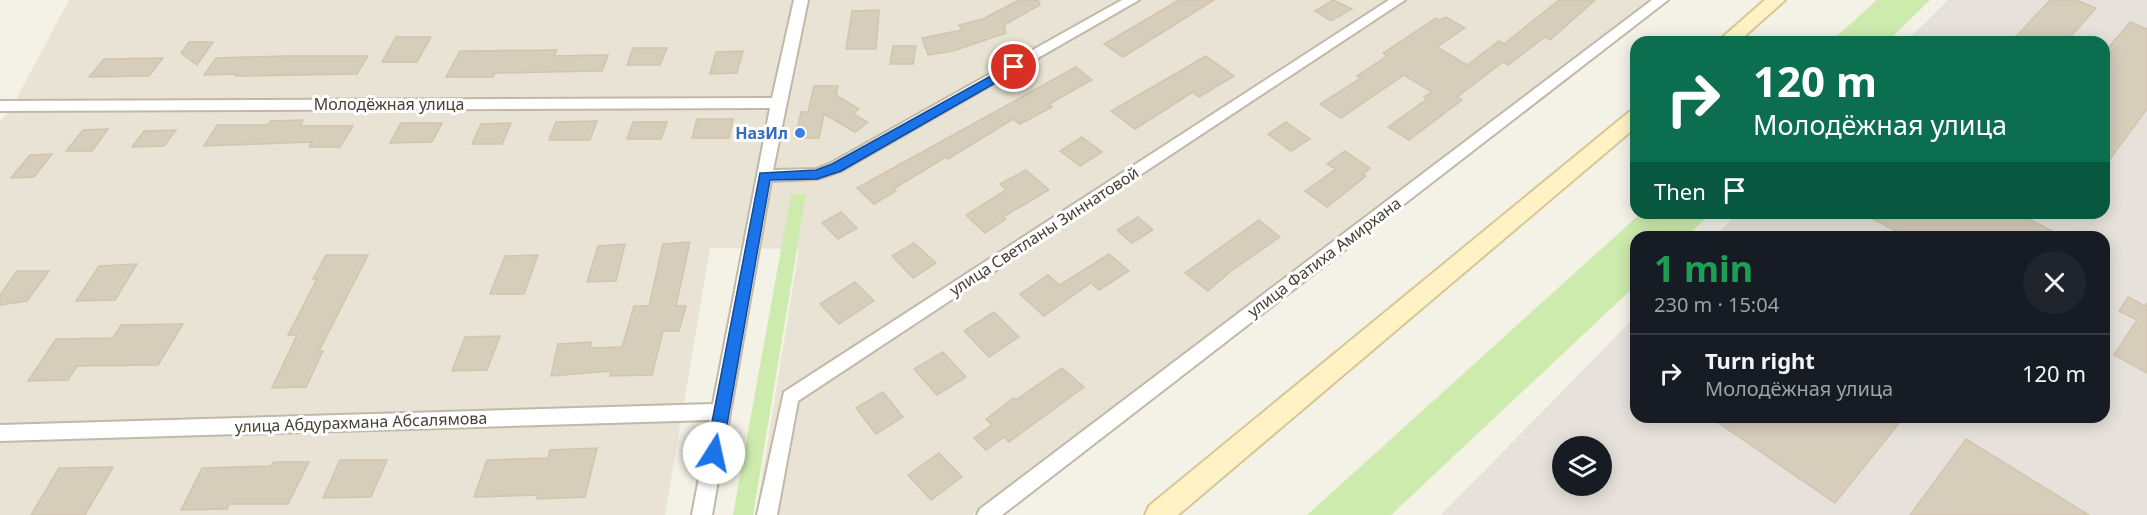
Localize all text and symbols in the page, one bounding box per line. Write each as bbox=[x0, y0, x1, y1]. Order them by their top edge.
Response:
pin bbox=[988, 41, 1039, 92]
icon: arrive bbox=[997, 50, 1030, 83]
text: 120 m bbox=[1753, 52, 1877, 109]
icon: right bbox=[1654, 60, 1732, 138]
street label: Молодёжная улица bbox=[314, 93, 464, 115]
text: Молодёжная улица bbox=[1753, 106, 2007, 143]
place label: НазИл bbox=[735, 122, 788, 144]
marker: НазИл bbox=[793, 126, 807, 140]
street label: улица Светланы Зиннатовой bbox=[945, 161, 1143, 301]
icon: arrive bbox=[1718, 174, 1751, 207]
text: Then bbox=[1654, 176, 1706, 206]
street label: улица Фатиха Амирхана bbox=[1243, 192, 1405, 322]
text: 1 min bbox=[1654, 244, 1753, 293]
button: close bbox=[2023, 251, 2086, 314]
text: 230 m · 15:04 bbox=[1654, 291, 1779, 318]
text: Turn right bbox=[1705, 345, 1815, 375]
icon: right bbox=[1654, 357, 1687, 390]
text: 120 m bbox=[2022, 358, 2086, 388]
text: Молодёжная улица bbox=[1705, 375, 1893, 402]
street label: улица Абдурахмана Абсалямова bbox=[234, 407, 488, 437]
position arrow bbox=[682, 421, 746, 485]
map controls bbox=[1552, 436, 1612, 496]
button: layers bbox=[1552, 436, 1612, 496]

